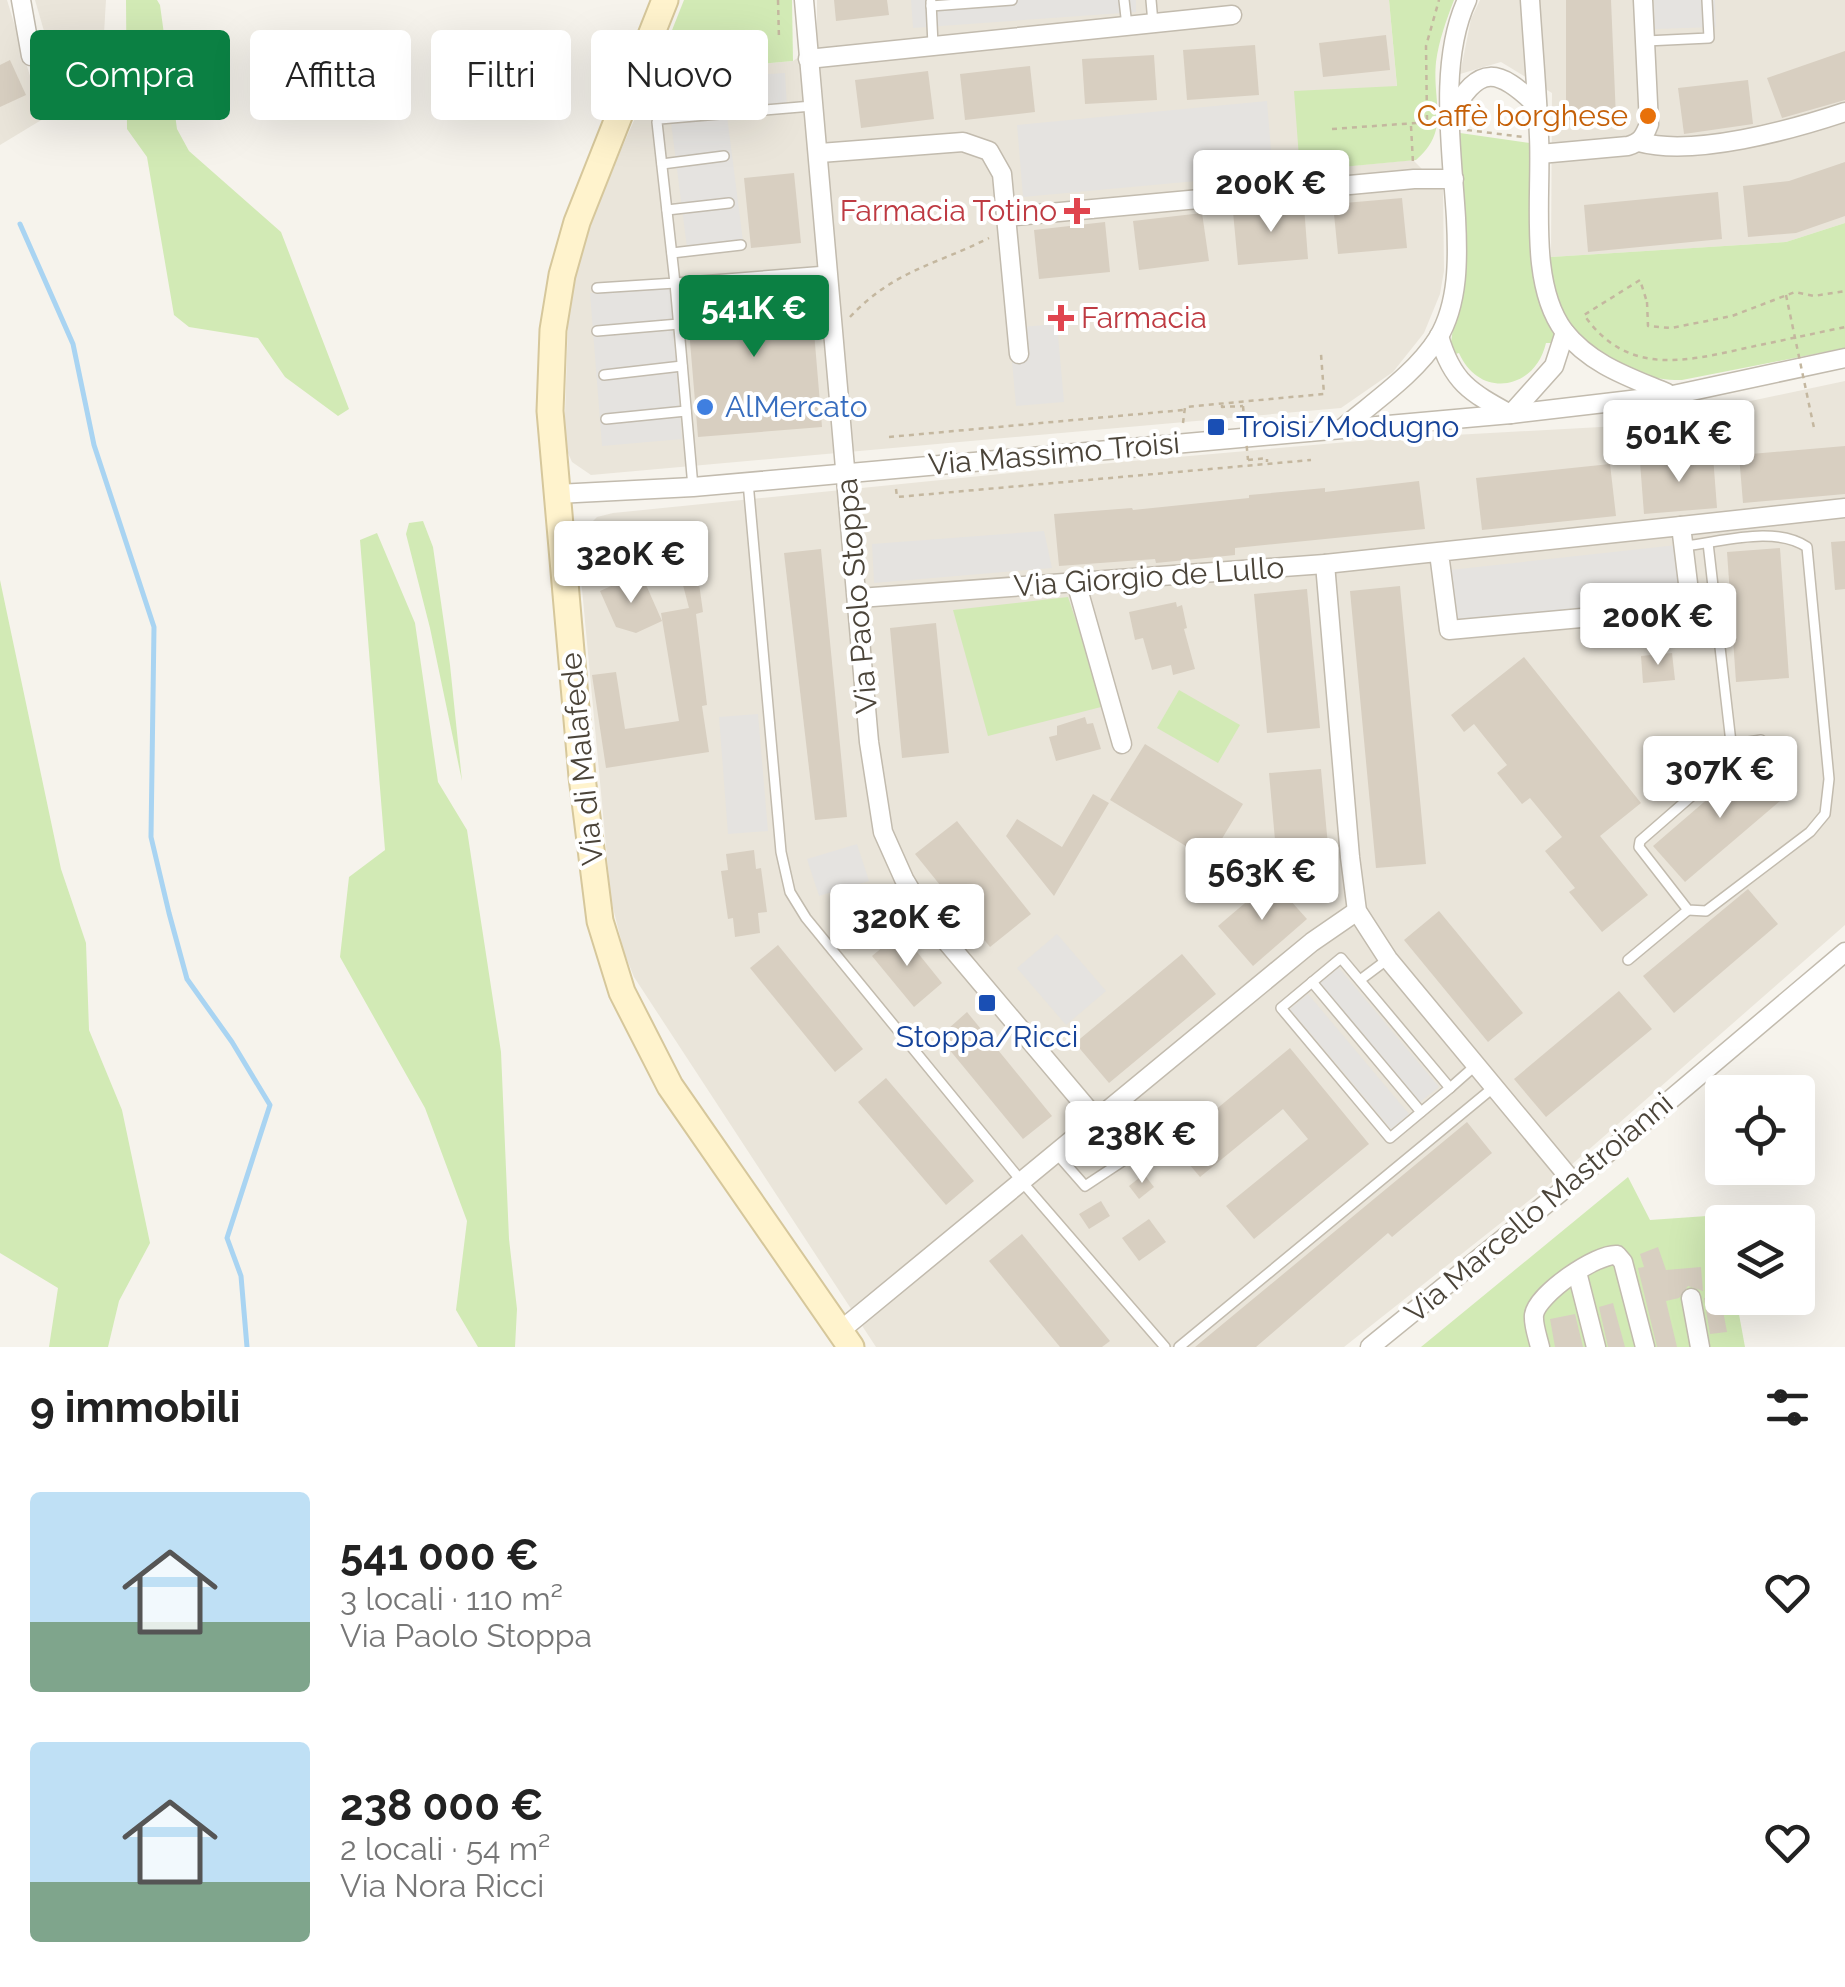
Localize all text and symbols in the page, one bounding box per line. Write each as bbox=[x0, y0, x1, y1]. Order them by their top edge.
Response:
chip: Compra bbox=[30, 30, 230, 120]
chip: Affitta bbox=[250, 30, 411, 120]
chip: Filtri bbox=[431, 30, 571, 120]
chip: Nuovo bbox=[591, 30, 768, 120]
place label: Caffè borghese bbox=[1417, 98, 1628, 133]
marker: Caffè borghese bbox=[1637, 105, 1659, 127]
pin: 200K € bbox=[1190, 150, 1352, 235]
text: 200K € bbox=[1215, 164, 1327, 201]
place label: Farmacia Totino bbox=[840, 193, 1057, 228]
marker: Farmacia Totino bbox=[1066, 200, 1088, 222]
pin: 541K € bbox=[673, 275, 835, 360]
text: 541K € bbox=[701, 289, 807, 326]
place label: Farmacia bbox=[1081, 300, 1207, 335]
marker: Farmacia bbox=[1050, 307, 1072, 329]
place label: AlMercato bbox=[725, 389, 868, 424]
marker: AlMercato bbox=[694, 396, 716, 418]
pin: 501K € bbox=[1598, 400, 1760, 485]
place label: Troisi/Modugno bbox=[1236, 409, 1459, 444]
text: 501K € bbox=[1625, 414, 1733, 451]
marker: Troisi/Modugno bbox=[1205, 416, 1227, 438]
street label: Via Massimo Troisi bbox=[927, 425, 1181, 482]
street label: Via Paolo Stoppa bbox=[829, 477, 884, 715]
pin: 320K € bbox=[550, 521, 712, 606]
text: 320K € bbox=[576, 535, 686, 572]
street label: Via Giorgio de Lullo bbox=[1013, 550, 1285, 603]
pin: 200K € bbox=[1577, 583, 1739, 668]
text: 200K € bbox=[1602, 597, 1714, 634]
street label: Via di Malafede bbox=[553, 651, 610, 867]
pin: 307K € bbox=[1639, 736, 1801, 821]
text: 307K € bbox=[1665, 750, 1775, 787]
pin: 563K € bbox=[1181, 838, 1343, 923]
text: 563K € bbox=[1207, 852, 1317, 889]
pin: 320K € bbox=[826, 884, 988, 969]
text: 320K € bbox=[852, 898, 962, 935]
marker: Stoppa/Ricci bbox=[976, 992, 998, 1014]
place label: Stoppa/Ricci bbox=[896, 1019, 1078, 1054]
map controls bbox=[1705, 1075, 1815, 1315]
button: locate bbox=[1705, 1075, 1815, 1185]
street label: Via Marcello Mastroianni bbox=[1398, 1085, 1680, 1330]
pin: 238K € bbox=[1061, 1101, 1223, 1186]
text: 238K € bbox=[1087, 1115, 1197, 1152]
button: layers bbox=[1705, 1205, 1815, 1315]
icon: filters bbox=[1760, 1380, 1815, 1435]
text: 9 immobili bbox=[30, 1383, 241, 1432]
text: 541 000 € bbox=[340, 1531, 539, 1580]
icon: home bbox=[110, 1532, 230, 1652]
icon: heart bbox=[1760, 1565, 1815, 1620]
text: 3 locali · 110 m² bbox=[340, 1580, 563, 1617]
text: Via Paolo Stoppa bbox=[340, 1617, 592, 1654]
text: 238 000 € bbox=[340, 1781, 544, 1830]
icon: home bbox=[110, 1782, 230, 1902]
icon: heart bbox=[1760, 1815, 1815, 1870]
text: 2 locali · 54 m² bbox=[340, 1830, 551, 1867]
text: Via Nora Ricci bbox=[340, 1867, 544, 1904]

